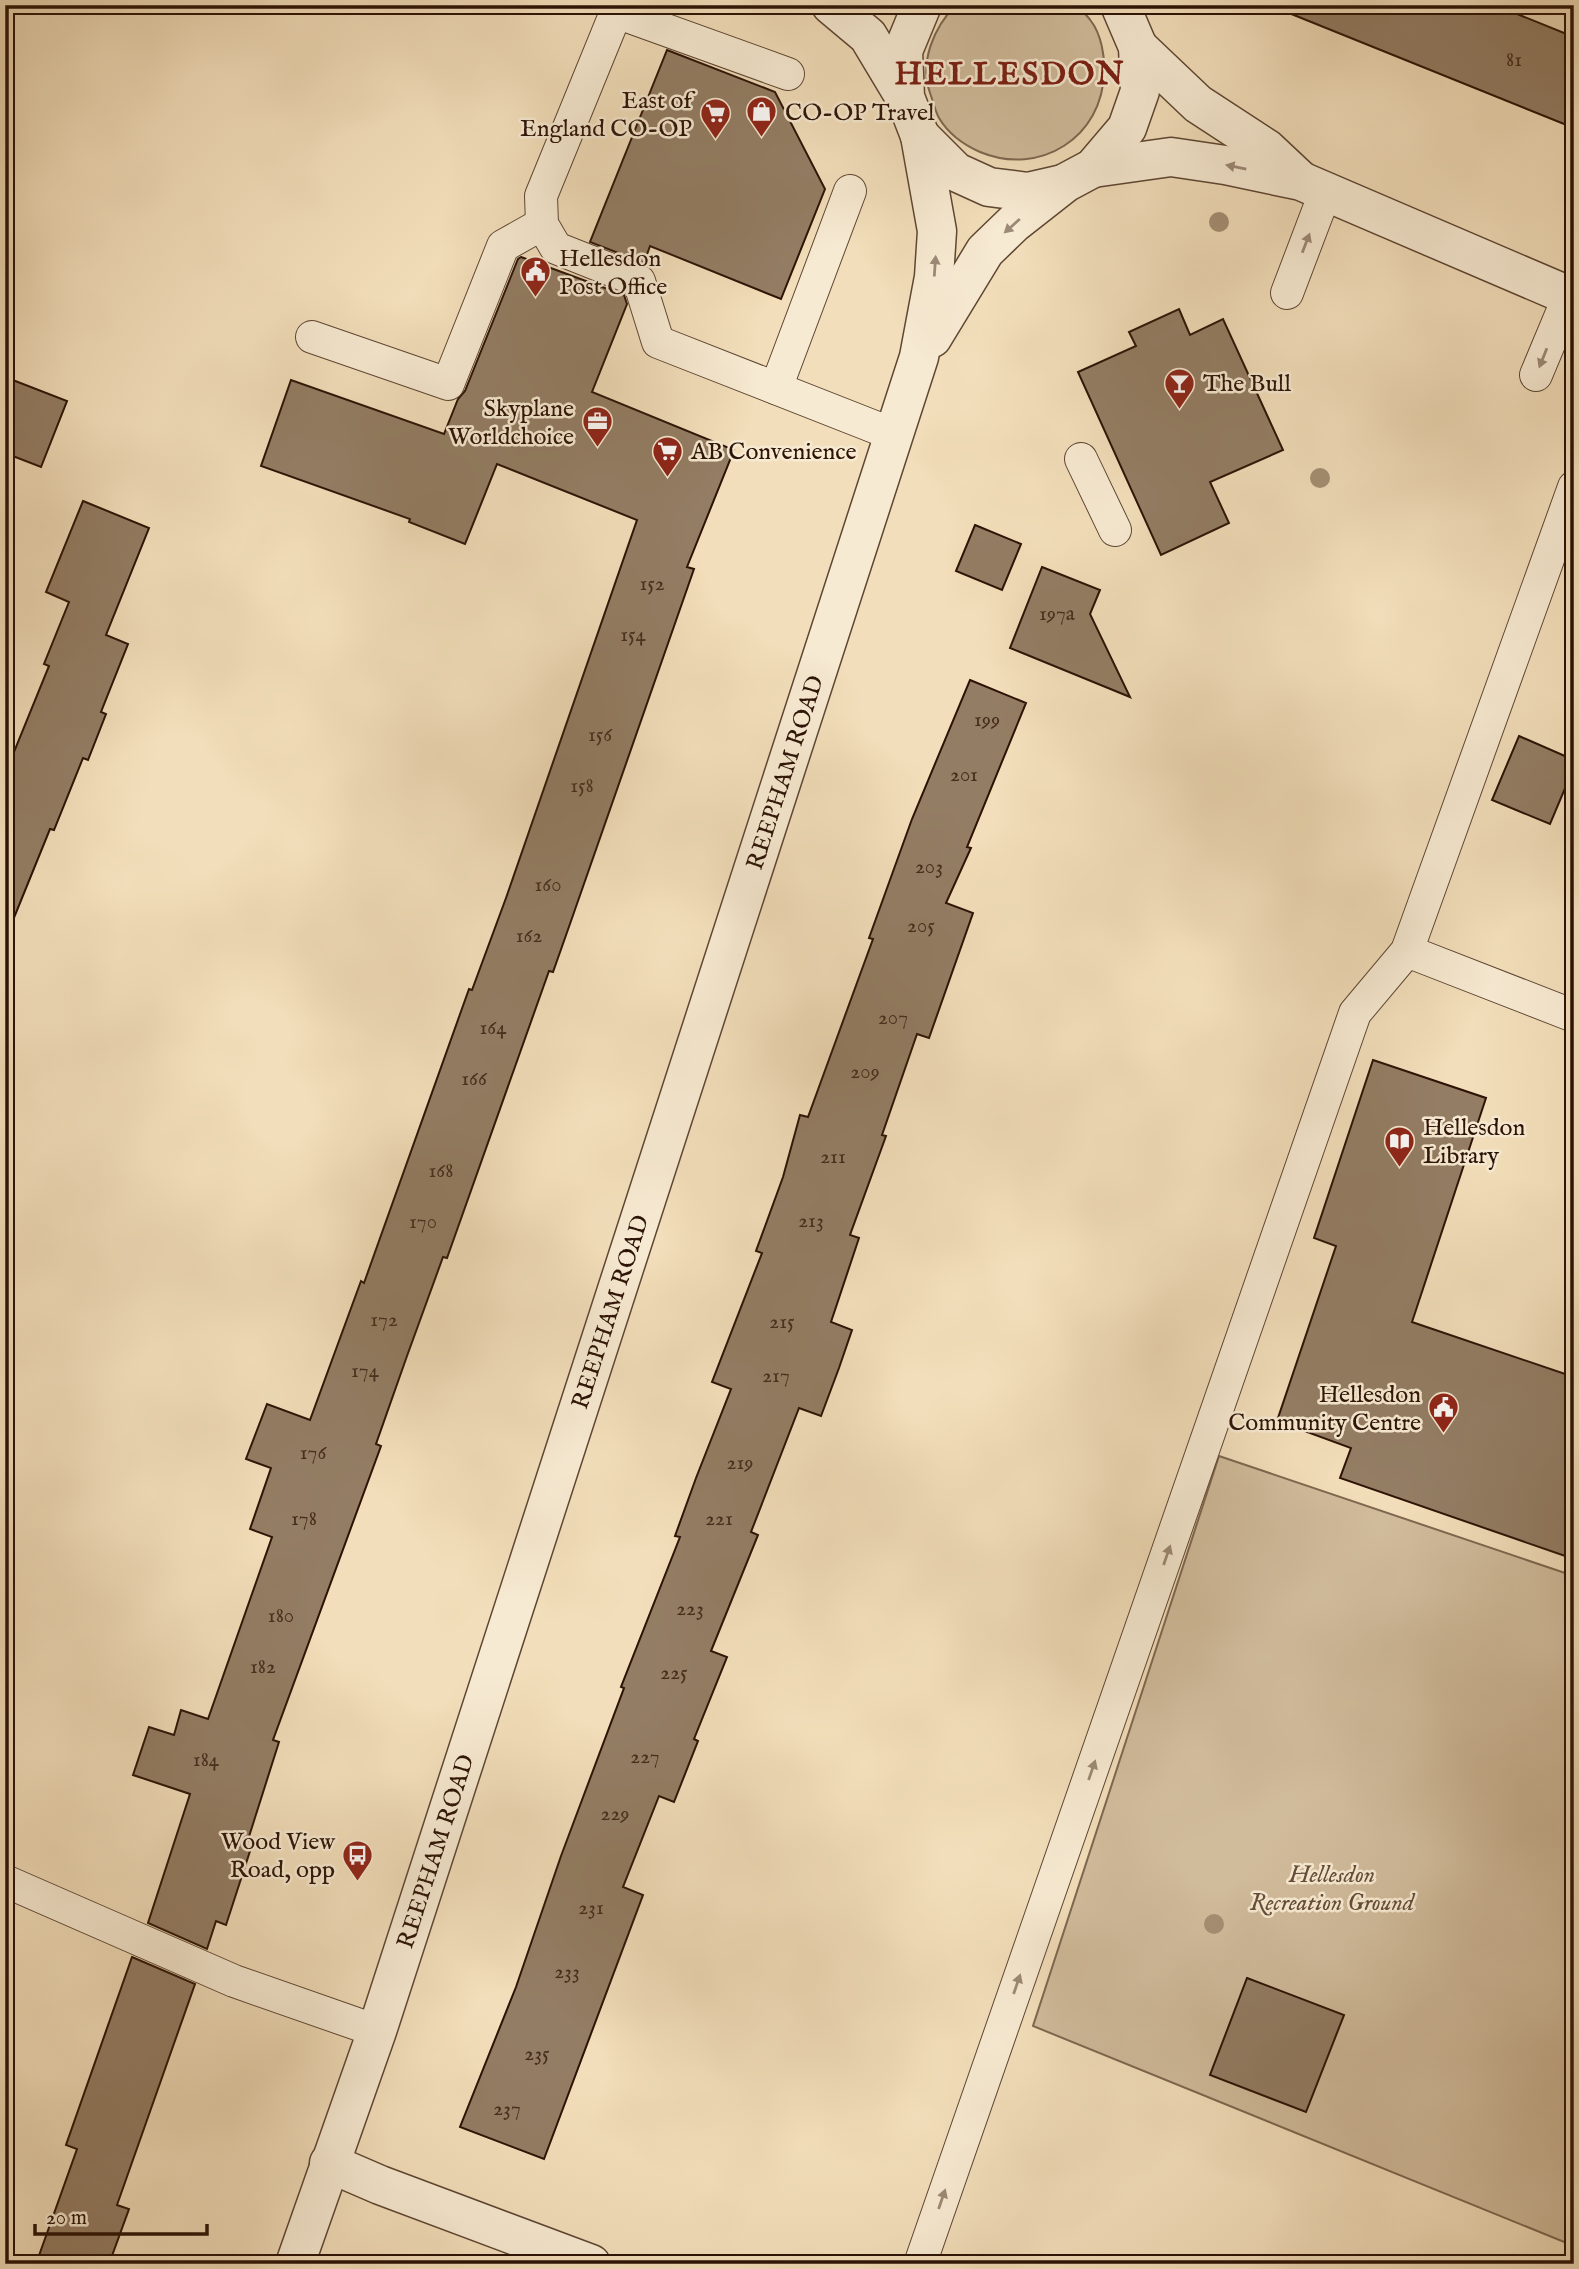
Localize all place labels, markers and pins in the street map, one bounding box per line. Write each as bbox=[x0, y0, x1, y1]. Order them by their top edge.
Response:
place label: East of England CO-OP bbox=[520, 86, 696, 145]
shop icon: CO-OP Travel bbox=[745, 95, 779, 139]
supermarket icon: East of England CO-OP bbox=[698, 97, 732, 141]
place label: CO-OP Travel bbox=[785, 98, 935, 129]
place label: Hellesdon Post Office bbox=[559, 244, 667, 303]
public building icon: Hellesdon Post Office bbox=[519, 255, 553, 299]
bar icon: The Bull bbox=[1163, 366, 1197, 410]
place label: The Bull bbox=[1203, 369, 1291, 400]
place label: Skyplane Worldchoice bbox=[448, 394, 574, 453]
office icon: Skyplane Worldchoice bbox=[580, 405, 614, 449]
supermarket icon: AB Convenience bbox=[651, 434, 685, 478]
place label: AB Convenience bbox=[690, 437, 857, 468]
place label: Hellesdon Library bbox=[1423, 1113, 1525, 1172]
library icon: Hellesdon Library bbox=[1383, 1124, 1417, 1168]
place label: Hellesdon Community Centre bbox=[1228, 1380, 1421, 1439]
public building icon: Hellesdon Community Centre bbox=[1427, 1391, 1461, 1435]
place label: Wood View Road, opp bbox=[221, 1827, 336, 1886]
bus stop icon: Wood View Road, opp bbox=[341, 1838, 375, 1882]

